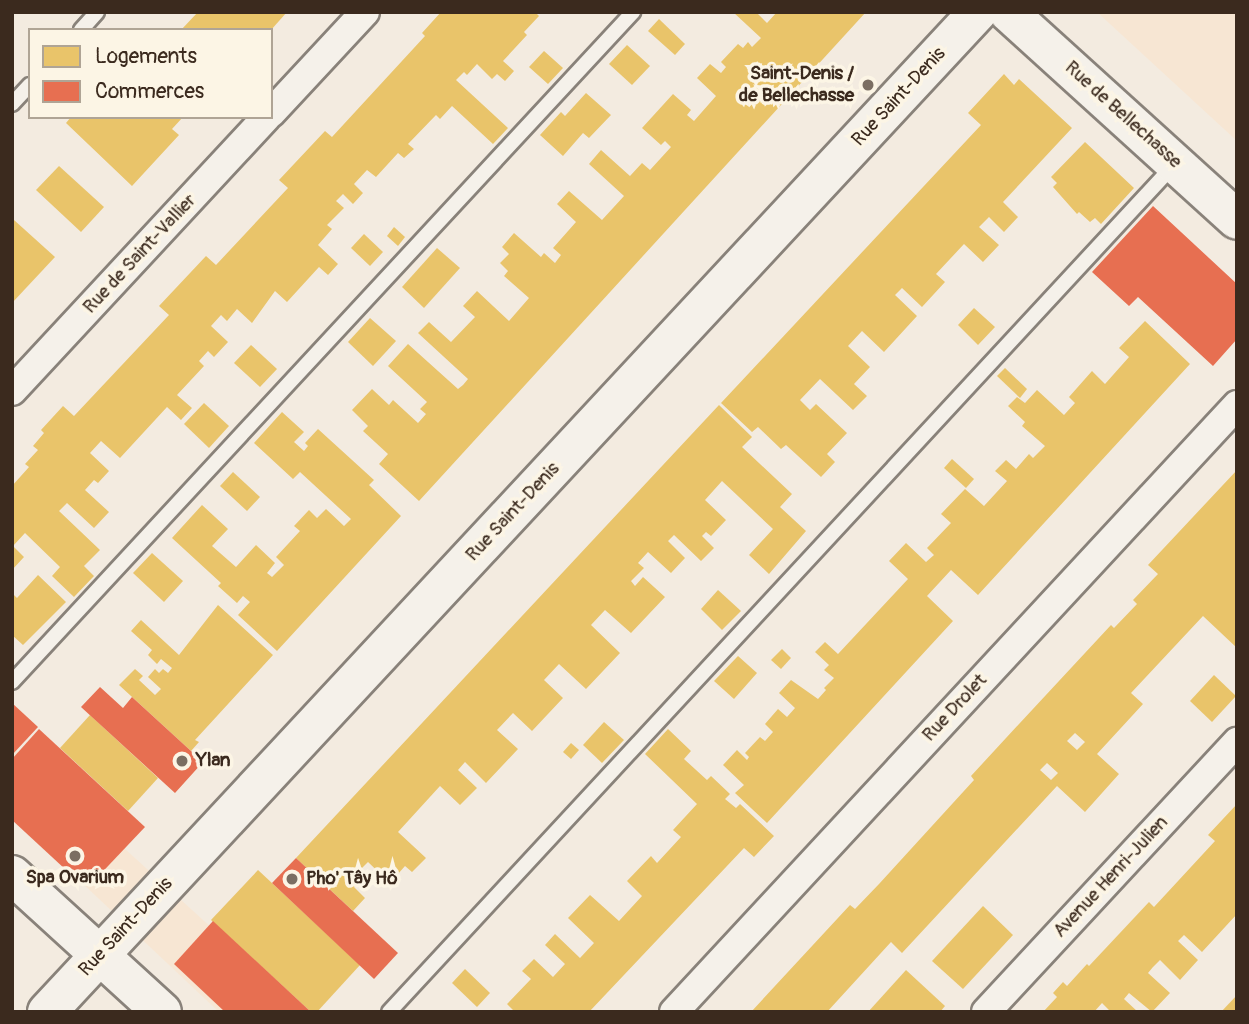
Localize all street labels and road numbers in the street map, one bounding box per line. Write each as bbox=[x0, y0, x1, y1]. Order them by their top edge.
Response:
street label: Rue Saint-Denis bbox=[847, 43, 951, 151]
street label: Rue de Bellechasse bbox=[1060, 57, 1186, 173]
street label: Rue de Saint-Vallier bbox=[79, 189, 201, 319]
street label: Rue Saint-Denis bbox=[461, 458, 565, 566]
street label: Rue Drolet bbox=[918, 669, 992, 747]
street label: Avenue Henri-Julien bbox=[1049, 811, 1173, 943]
street label: Rue Saint-Denis bbox=[74, 873, 178, 981]

